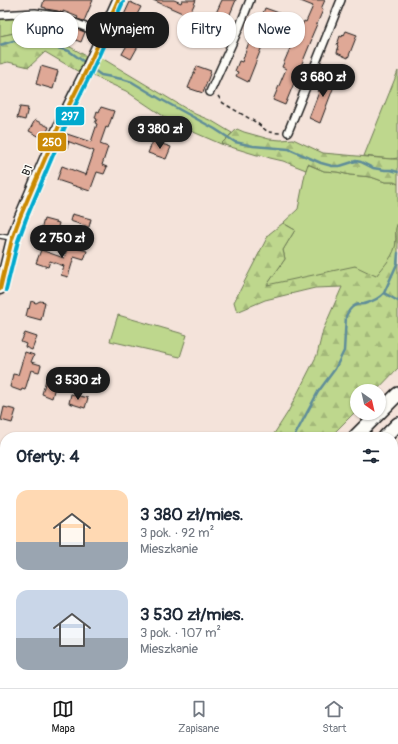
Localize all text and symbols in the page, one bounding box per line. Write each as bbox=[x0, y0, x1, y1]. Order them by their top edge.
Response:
chip: Kupno bbox=[12, 12, 78, 48]
chip: Wynajem bbox=[86, 12, 169, 48]
chip: Filtry bbox=[177, 12, 236, 48]
chip: Nowe bbox=[244, 12, 305, 48]
pin: 3 680 zł bbox=[282, 64, 364, 98]
text: 3 680 zł bbox=[300, 69, 346, 85]
line badge: 297 bbox=[55, 106, 85, 126]
text: 297 bbox=[61, 110, 79, 123]
pin: 3 380 zł bbox=[119, 116, 201, 150]
text: 3 380 zł bbox=[137, 121, 183, 137]
line badge: 250 bbox=[37, 132, 67, 152]
text: 250 bbox=[42, 136, 62, 149]
street label: B1 bbox=[19, 163, 36, 178]
pin: 2 750 zł bbox=[21, 225, 103, 259]
text: 2 750 zł bbox=[39, 230, 85, 246]
pin: 3 530 zł bbox=[37, 367, 119, 401]
text: 3 530 zł bbox=[55, 372, 101, 388]
north arrow bbox=[350, 384, 386, 420]
map controls bbox=[350, 384, 386, 420]
icon: filters bbox=[360, 445, 382, 467]
text: Oferty: 4 bbox=[16, 446, 79, 467]
text: 3 380 zł/mies. bbox=[140, 504, 244, 525]
icon: home bbox=[48, 506, 96, 554]
text: 3 pok. · 92 m² bbox=[140, 525, 214, 541]
text: Mieszkanie bbox=[140, 541, 198, 557]
text: 3 530 zł/mies. bbox=[140, 604, 244, 625]
icon: home bbox=[48, 606, 96, 654]
text: 3 pok. · 107 m² bbox=[140, 625, 221, 641]
text: Mieszkanie bbox=[140, 641, 198, 657]
tab: Mapa bbox=[52, 698, 75, 735]
tab: Zapisane bbox=[178, 698, 219, 735]
tab: Start bbox=[322, 698, 346, 735]

